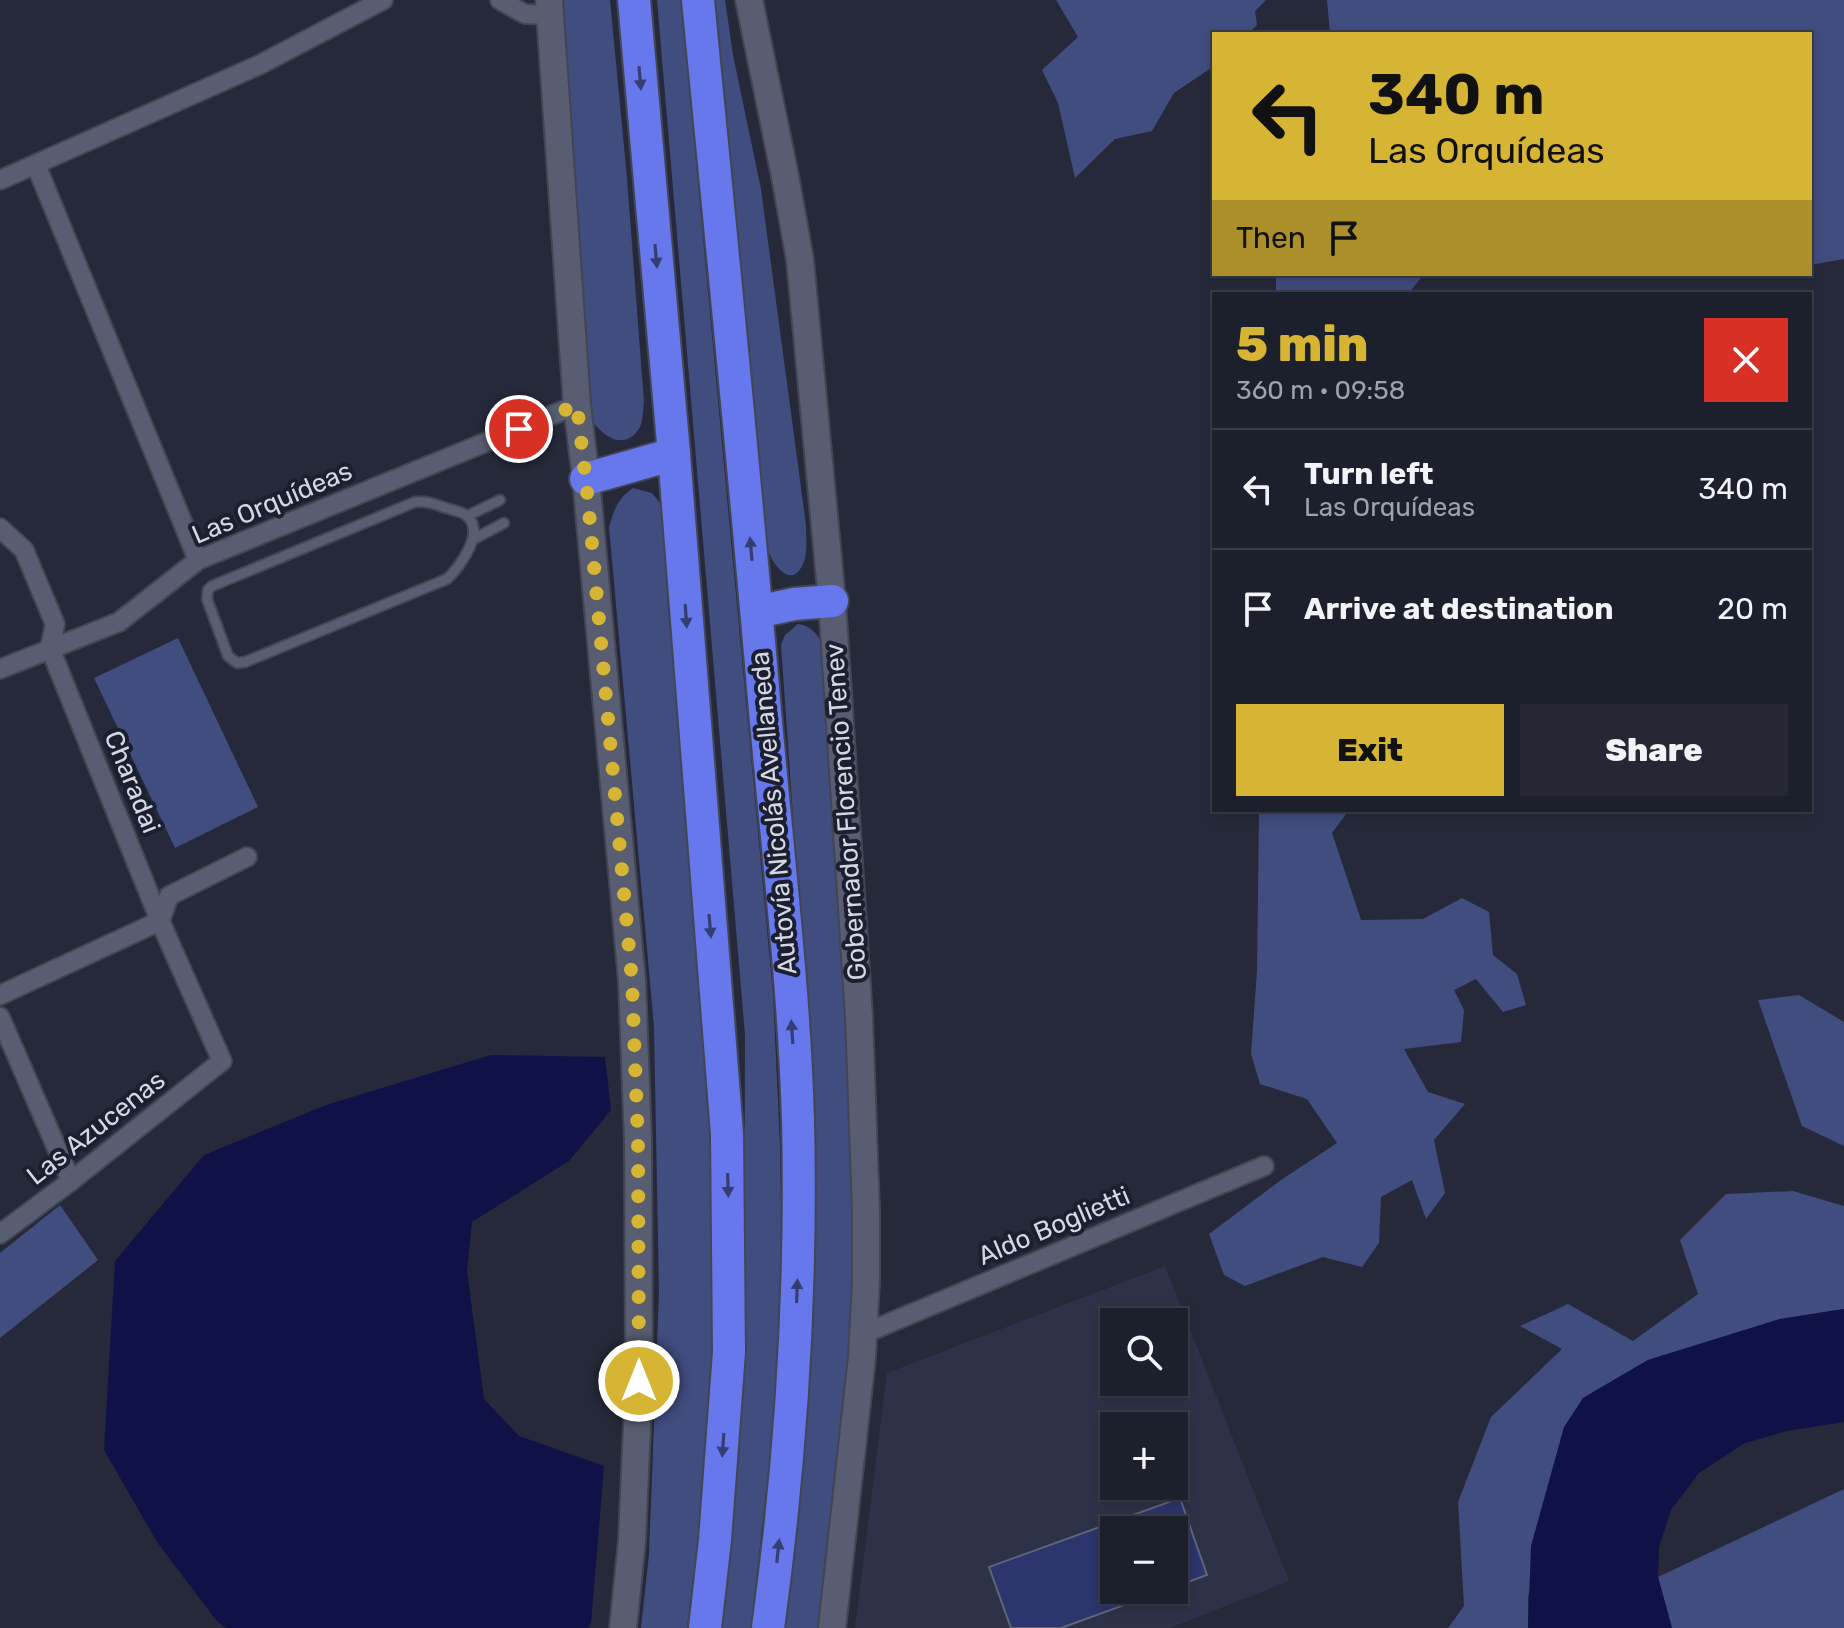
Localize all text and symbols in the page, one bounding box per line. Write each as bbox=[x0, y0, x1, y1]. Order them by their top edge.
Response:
text: 340 m bbox=[1368, 62, 1544, 128]
icon: left bbox=[1236, 64, 1340, 168]
one-way arrow bbox=[634, 66, 647, 91]
text: Las Orquídeas bbox=[1368, 129, 1605, 172]
icon: arrive bbox=[1322, 216, 1366, 260]
text: Then bbox=[1236, 220, 1306, 256]
one-way arrow bbox=[649, 244, 662, 269]
text: 5 min bbox=[1236, 316, 1368, 373]
button: close bbox=[1704, 318, 1788, 402]
text: 360 m · 09:58 bbox=[1236, 375, 1405, 406]
pin bbox=[485, 395, 553, 463]
icon: arrive bbox=[497, 407, 541, 451]
street label: Las Orquídeas bbox=[187, 455, 357, 551]
text: Turn left bbox=[1304, 456, 1434, 492]
icon: left bbox=[1236, 467, 1280, 511]
text: 340 m bbox=[1698, 471, 1788, 507]
text: Las Orquídeas bbox=[1304, 492, 1475, 523]
one-way arrow bbox=[744, 536, 757, 561]
icon: arrive bbox=[1236, 587, 1280, 631]
text: Arrive at destination bbox=[1304, 591, 1614, 627]
text: 20 m bbox=[1717, 591, 1788, 627]
one-way arrow bbox=[680, 604, 693, 629]
street label: Gobernador Florencio Tenev bbox=[819, 642, 873, 982]
street label: Autovía Nicolás Avellaneda bbox=[744, 650, 804, 976]
button: Exit bbox=[1236, 704, 1504, 796]
button: Share bbox=[1520, 704, 1788, 796]
street label: Charadai bbox=[97, 726, 167, 838]
one-way arrow bbox=[704, 914, 717, 939]
one-way arrow bbox=[785, 1019, 798, 1044]
street label: Las Azucenas bbox=[21, 1065, 171, 1191]
one-way arrow bbox=[722, 1173, 735, 1198]
street label: Aldo Boglietti bbox=[973, 1180, 1135, 1272]
one-way arrow bbox=[790, 1278, 803, 1303]
map controls bbox=[1100, 1308, 1188, 1604]
button: search bbox=[1100, 1308, 1188, 1396]
position arrow bbox=[597, 1339, 681, 1423]
button: + bbox=[1100, 1412, 1188, 1500]
one-way arrow bbox=[716, 1433, 729, 1458]
button: − bbox=[1100, 1516, 1188, 1604]
one-way arrow bbox=[772, 1538, 785, 1563]

